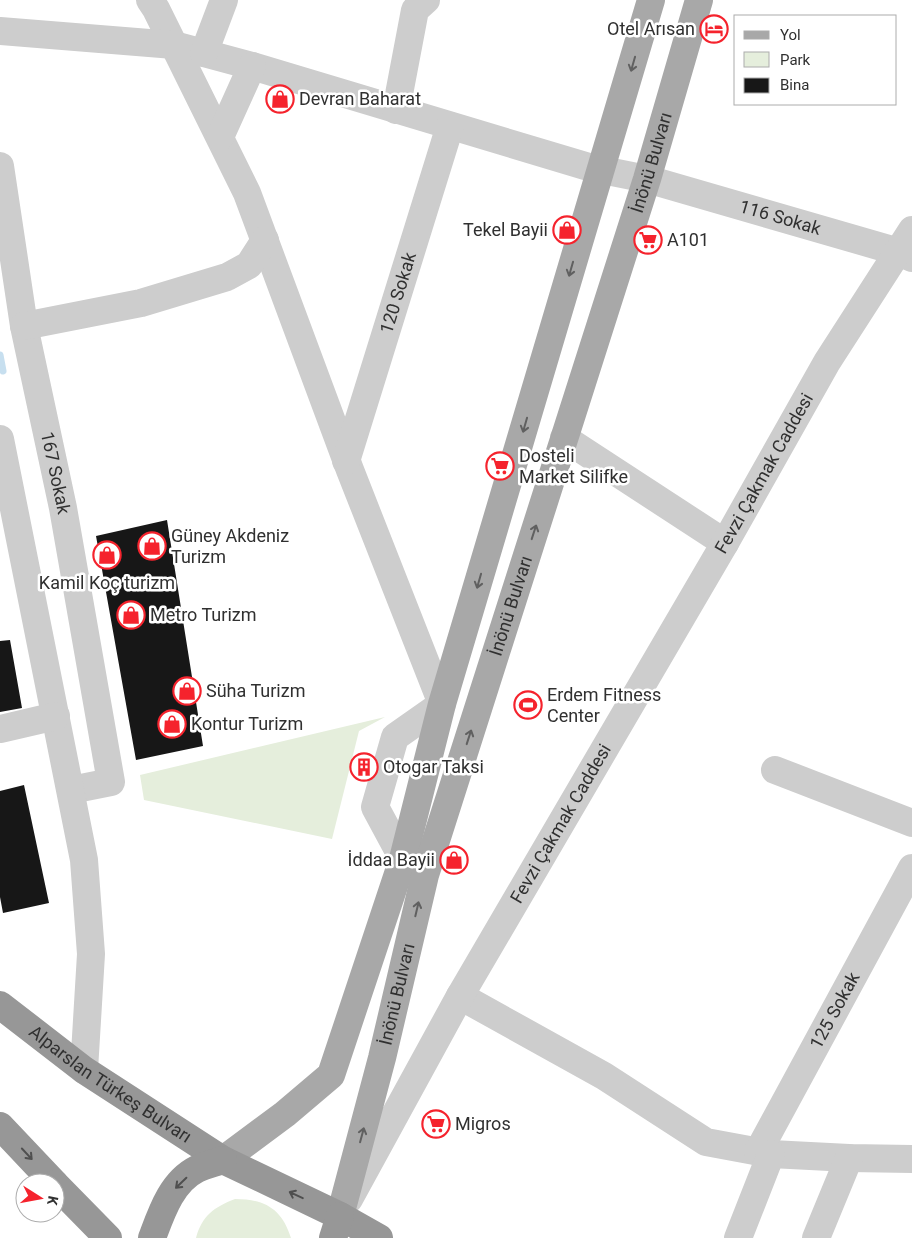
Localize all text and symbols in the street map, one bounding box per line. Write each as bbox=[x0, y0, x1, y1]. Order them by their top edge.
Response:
hotel icon: Otel Arısan bbox=[699, 14, 729, 44]
legend bbox=[734, 15, 897, 105]
place label: Otel Arısan bbox=[607, 18, 695, 39]
text: Yol bbox=[780, 26, 801, 44]
text: Park bbox=[780, 51, 811, 69]
one-way arrow bbox=[627, 55, 637, 71]
text: Bina bbox=[780, 76, 809, 94]
shop icon: Devran Baharat bbox=[265, 84, 295, 114]
place label: Devran Baharat bbox=[299, 88, 421, 109]
street label: İnönü Bulvarı bbox=[626, 110, 676, 215]
street label: 116 Sokak bbox=[737, 195, 824, 239]
shop icon: Tekel Bayii bbox=[552, 215, 582, 245]
place label: Tekel Bayii bbox=[463, 219, 548, 240]
supermarket icon: A101 bbox=[633, 225, 663, 255]
place label: A101 bbox=[667, 229, 709, 250]
street label: 120 Sokak bbox=[375, 249, 420, 336]
one-way arrow bbox=[565, 261, 575, 277]
street label: Fevzi Çakmak Caddesi bbox=[710, 389, 817, 557]
one-way arrow bbox=[520, 417, 530, 433]
street label: 167 Sokak bbox=[37, 430, 75, 516]
place label: Dosteli Market Silifke bbox=[519, 445, 628, 487]
supermarket icon: Dosteli Market Silifke bbox=[485, 451, 515, 481]
place label: Güney Akdeniz Turizm bbox=[171, 525, 289, 567]
one-way arrow bbox=[530, 525, 539, 540]
shop icon: Güney Akdeniz Turizm bbox=[137, 531, 167, 561]
shop icon: Kamil Koç turizm bbox=[92, 540, 122, 570]
street label: İnönü Bulvarı bbox=[485, 553, 536, 658]
place label: Kamil Koç turizm bbox=[39, 572, 175, 593]
one-way arrow bbox=[474, 573, 484, 589]
shop icon: Metro Turizm bbox=[116, 600, 146, 630]
place label: Metro Turizm bbox=[150, 604, 256, 625]
shop icon: Süha Turizm bbox=[172, 676, 202, 706]
place label: Süha Turizm bbox=[206, 680, 305, 701]
place label: Erdem Fitness Center bbox=[547, 684, 661, 726]
sports icon: Erdem Fitness Center bbox=[513, 690, 543, 720]
shop icon: Kontur Turizm bbox=[157, 709, 187, 739]
place label: Kontur Turizm bbox=[191, 713, 303, 734]
one-way arrow bbox=[464, 729, 474, 745]
street label: Fevzi Çakmak Caddesi bbox=[506, 740, 615, 907]
building icon: Otogar Taksi bbox=[349, 752, 379, 782]
place label: Otogar Taksi bbox=[383, 756, 484, 777]
shop icon: İddaa Bayii bbox=[439, 845, 469, 875]
place label: İddaa Bayii bbox=[348, 849, 435, 870]
one-way arrow bbox=[413, 902, 422, 918]
street label: İnönü Bulvarı bbox=[374, 941, 419, 1047]
street label: 125 Sokak bbox=[805, 968, 864, 1052]
street label: Alparslan Türkeş Bulvarı bbox=[25, 1021, 196, 1147]
supermarket icon: Migros bbox=[421, 1109, 451, 1139]
place label: Migros bbox=[455, 1113, 511, 1134]
one-way arrow bbox=[358, 1127, 367, 1143]
one-way arrow bbox=[21, 1148, 33, 1161]
north arrow bbox=[15, 1173, 65, 1223]
one-way arrow bbox=[175, 1177, 187, 1189]
one-way arrow bbox=[289, 1190, 304, 1199]
text: K bbox=[44, 1195, 61, 1206]

